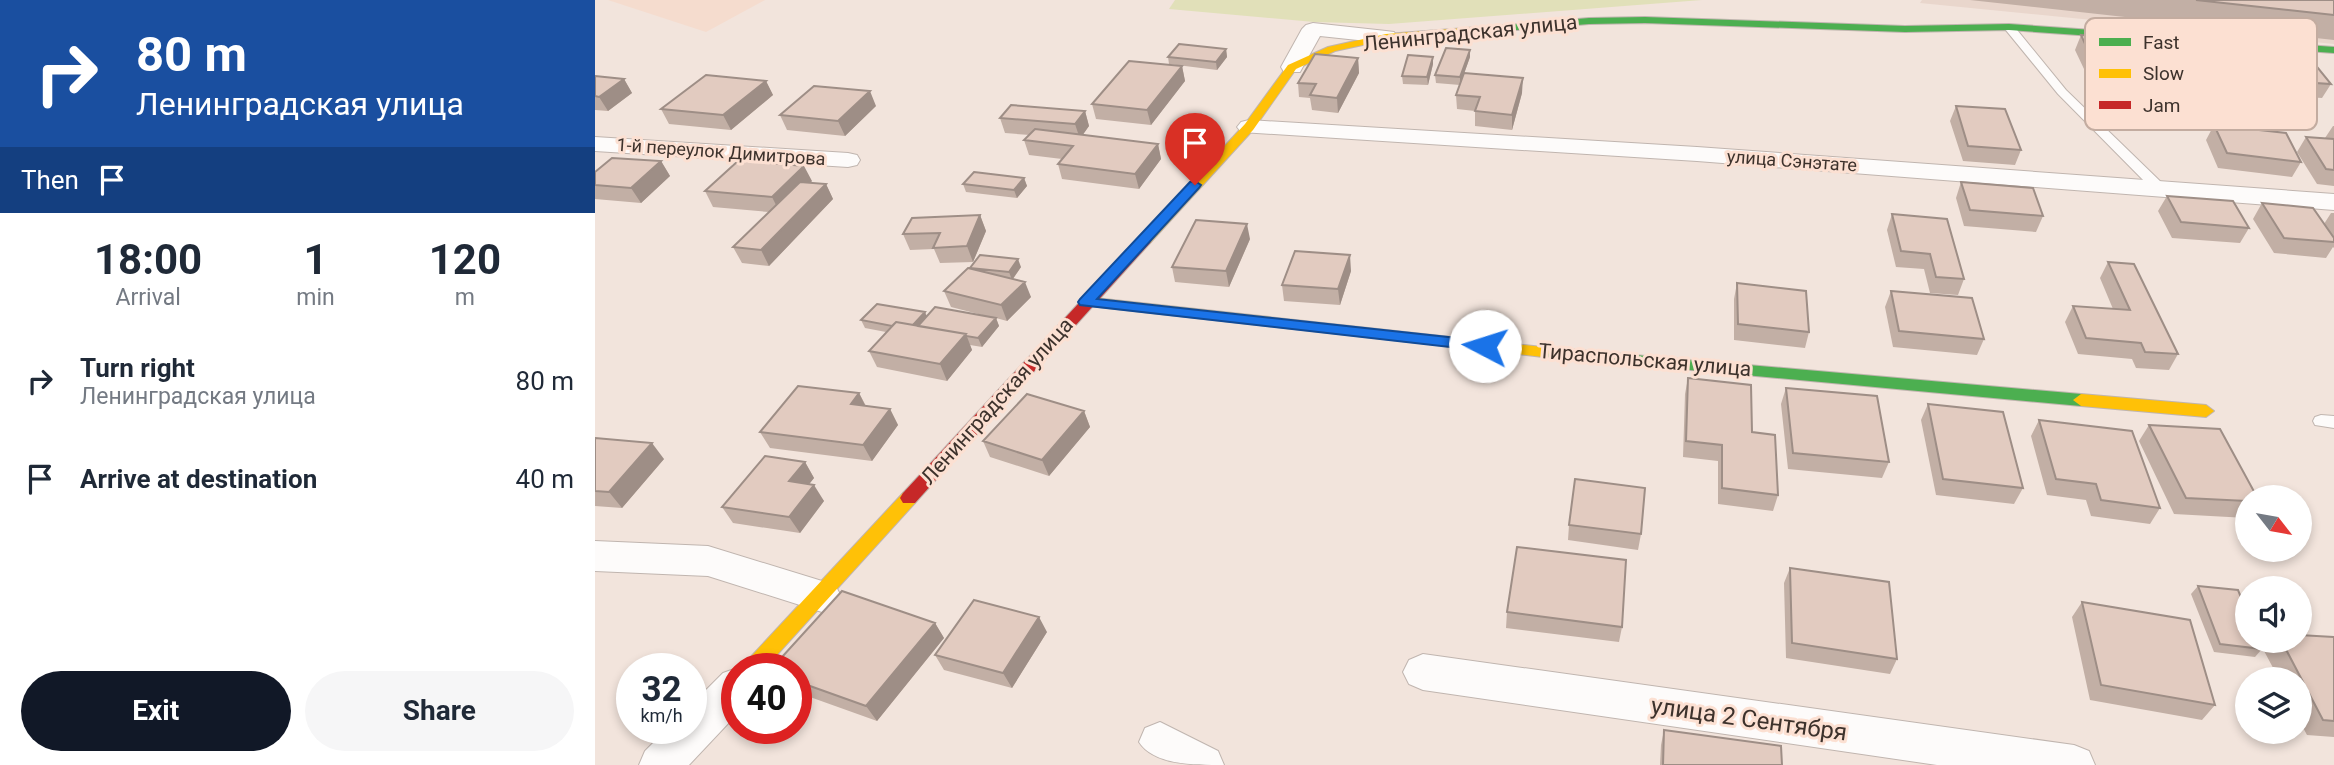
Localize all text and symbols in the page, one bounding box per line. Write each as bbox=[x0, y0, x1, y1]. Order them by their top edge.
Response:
street label: Ленинградская улица bbox=[1362, 10, 1578, 56]
legend bbox=[2085, 18, 2317, 130]
text: 80 m bbox=[136, 26, 247, 83]
icon: right bbox=[21, 28, 112, 119]
text: Fast bbox=[2143, 31, 2180, 54]
text: Slow bbox=[2143, 62, 2184, 85]
text: Ленинградская улица bbox=[136, 85, 464, 123]
text: Jam bbox=[2143, 94, 2180, 117]
pin bbox=[1165, 113, 1225, 185]
icon: arrive bbox=[1176, 124, 1214, 162]
street label: 1-й переулок Димитрова bbox=[616, 134, 826, 169]
street label: улица Сэнэтате bbox=[1726, 145, 1858, 176]
icon: arrive bbox=[93, 161, 131, 199]
text: Then bbox=[21, 165, 79, 195]
text: 18:00 bbox=[94, 235, 202, 284]
text: 1 bbox=[303, 235, 328, 284]
text: 120 bbox=[429, 235, 501, 284]
text: Arrival bbox=[115, 284, 181, 311]
text: min bbox=[296, 284, 335, 311]
text: m bbox=[455, 284, 475, 311]
position arrow bbox=[1448, 309, 1522, 383]
street label: Ленинградская улица bbox=[916, 313, 1078, 489]
street label: Тираспольская улица bbox=[1538, 339, 1752, 381]
text: Turn right bbox=[80, 353, 195, 383]
icon: right bbox=[21, 362, 59, 400]
text: 80 m bbox=[516, 366, 574, 396]
text: Ленинградская улица bbox=[80, 383, 316, 410]
icon: arrive bbox=[21, 460, 59, 498]
text: Arrive at destination bbox=[80, 464, 317, 494]
text: 40 m bbox=[516, 464, 574, 494]
north arrow bbox=[2235, 485, 2312, 562]
map controls bbox=[2235, 485, 2312, 744]
button: sound bbox=[2235, 576, 2312, 653]
speed limit sign: 40 bbox=[721, 653, 812, 744]
button: layers bbox=[2235, 667, 2312, 744]
text: 32 bbox=[641, 669, 682, 710]
button: Exit bbox=[21, 671, 291, 751]
button: Share bbox=[305, 671, 574, 751]
street label: улица 2 Сентября bbox=[1649, 691, 1849, 747]
text: km/h bbox=[640, 705, 683, 726]

